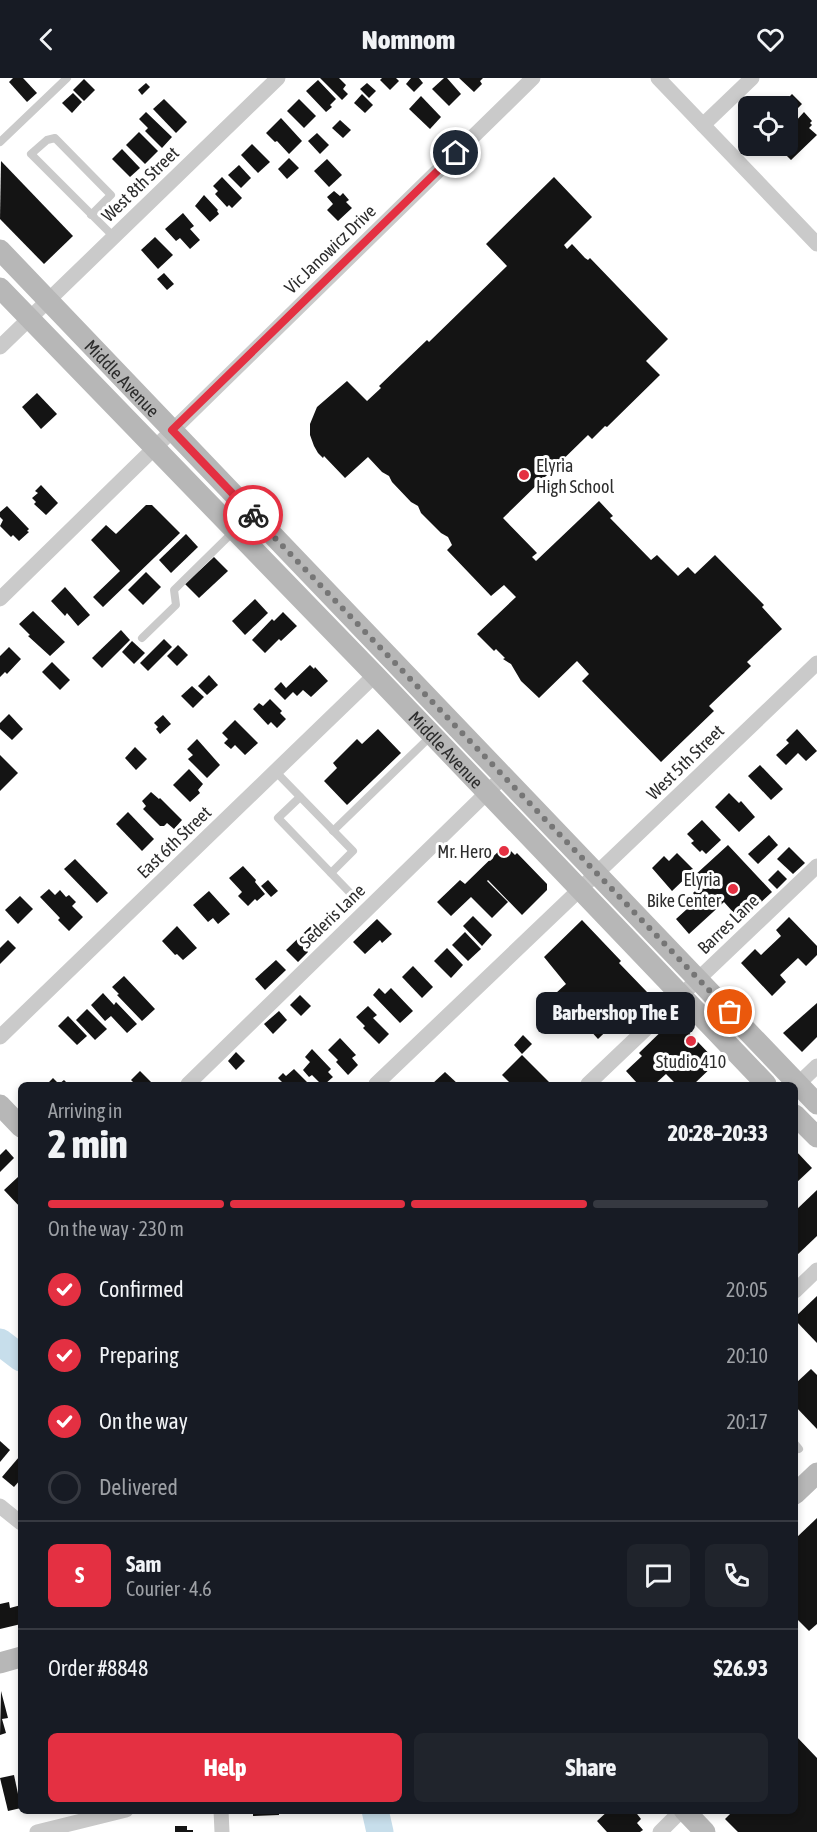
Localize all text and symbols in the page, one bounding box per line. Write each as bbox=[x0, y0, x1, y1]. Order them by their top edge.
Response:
icon: back bbox=[30, 23, 63, 56]
icon: heart bbox=[754, 23, 787, 56]
text: Nomnom bbox=[362, 24, 455, 55]
map controls bbox=[738, 96, 798, 156]
button: locate bbox=[738, 96, 798, 156]
pin bbox=[430, 127, 481, 178]
icon: home bbox=[439, 136, 472, 169]
street label: West 8th Street bbox=[97, 142, 183, 226]
street label: Vic Janowicz Drive bbox=[280, 200, 380, 298]
street label: Middle Avenue bbox=[81, 335, 164, 421]
place label: Elyria High School bbox=[536, 455, 614, 497]
marker: Elyria High School bbox=[517, 468, 531, 482]
courier bbox=[223, 485, 283, 545]
icon: bike bbox=[237, 499, 270, 532]
street label: Middle Avenue bbox=[405, 707, 488, 792]
street label: West 5th Street bbox=[642, 720, 728, 804]
street label: East 6th Street bbox=[133, 802, 215, 882]
place label: Mr. Hero bbox=[437, 841, 492, 862]
marker: Mr. Hero bbox=[497, 844, 511, 858]
place label: Elyria Bike Center bbox=[647, 869, 722, 911]
street label: Sederis Lane bbox=[295, 880, 369, 952]
marker: Elyria Bike Center bbox=[726, 882, 740, 896]
street label: Barres Lane bbox=[693, 890, 763, 958]
pin bbox=[704, 986, 755, 1037]
callout: Barbershop The E bbox=[535, 991, 694, 1033]
icon: bag bbox=[713, 995, 746, 1028]
text: Barbershop The E bbox=[553, 1001, 678, 1024]
marker: Studio 410 bbox=[684, 1034, 698, 1048]
place label: Studio 410 bbox=[656, 1051, 726, 1072]
text: Arriving in bbox=[48, 1099, 122, 1122]
text: 20:28–20:33 bbox=[668, 1120, 768, 1146]
text: 2 min bbox=[48, 1122, 128, 1166]
text: On the way · 230 m bbox=[48, 1217, 184, 1240]
icon: check bbox=[48, 1273, 81, 1306]
text: Confirmed bbox=[99, 1276, 184, 1302]
text: 20:05 bbox=[726, 1278, 768, 1301]
icon: check bbox=[48, 1339, 81, 1372]
text: Preparing bbox=[99, 1342, 179, 1368]
text: 20:10 bbox=[726, 1344, 768, 1367]
icon: check bbox=[48, 1405, 81, 1438]
text: On the way bbox=[99, 1408, 188, 1434]
text: 20:17 bbox=[726, 1410, 768, 1433]
text: Delivered bbox=[99, 1474, 178, 1500]
button: chat bbox=[627, 1544, 690, 1607]
button: phone bbox=[705, 1544, 768, 1607]
text: Sam bbox=[126, 1551, 161, 1577]
text: S bbox=[75, 1562, 84, 1588]
text: Courier · 4.6 bbox=[126, 1577, 212, 1600]
text: Order #8848 bbox=[48, 1655, 148, 1681]
text: $26.93 bbox=[713, 1655, 768, 1681]
button: Help bbox=[48, 1733, 402, 1802]
button: Share bbox=[414, 1733, 768, 1802]

